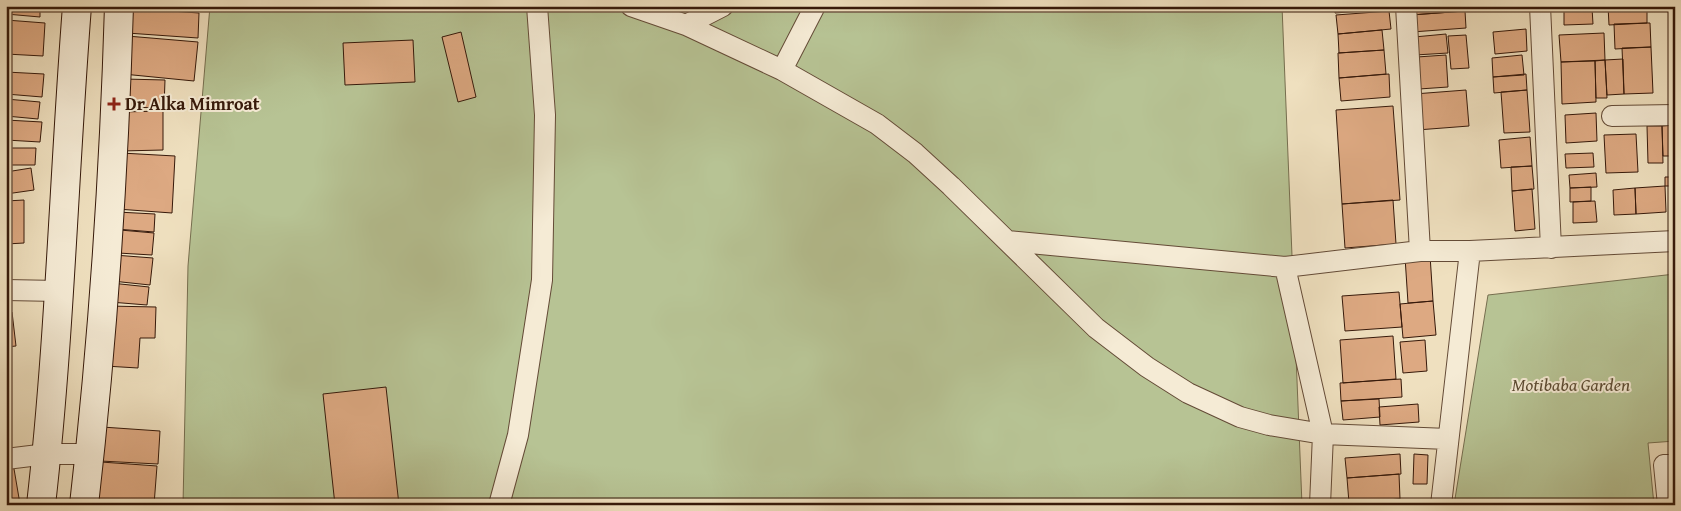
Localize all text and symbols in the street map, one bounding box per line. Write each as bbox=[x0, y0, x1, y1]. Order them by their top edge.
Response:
place label: Dr Alka Mimroat bbox=[125, 90, 260, 117]
marker: Dr Alka Mimroat bbox=[107, 97, 121, 111]
park label: Motibaba Garden bbox=[1512, 371, 1630, 398]

